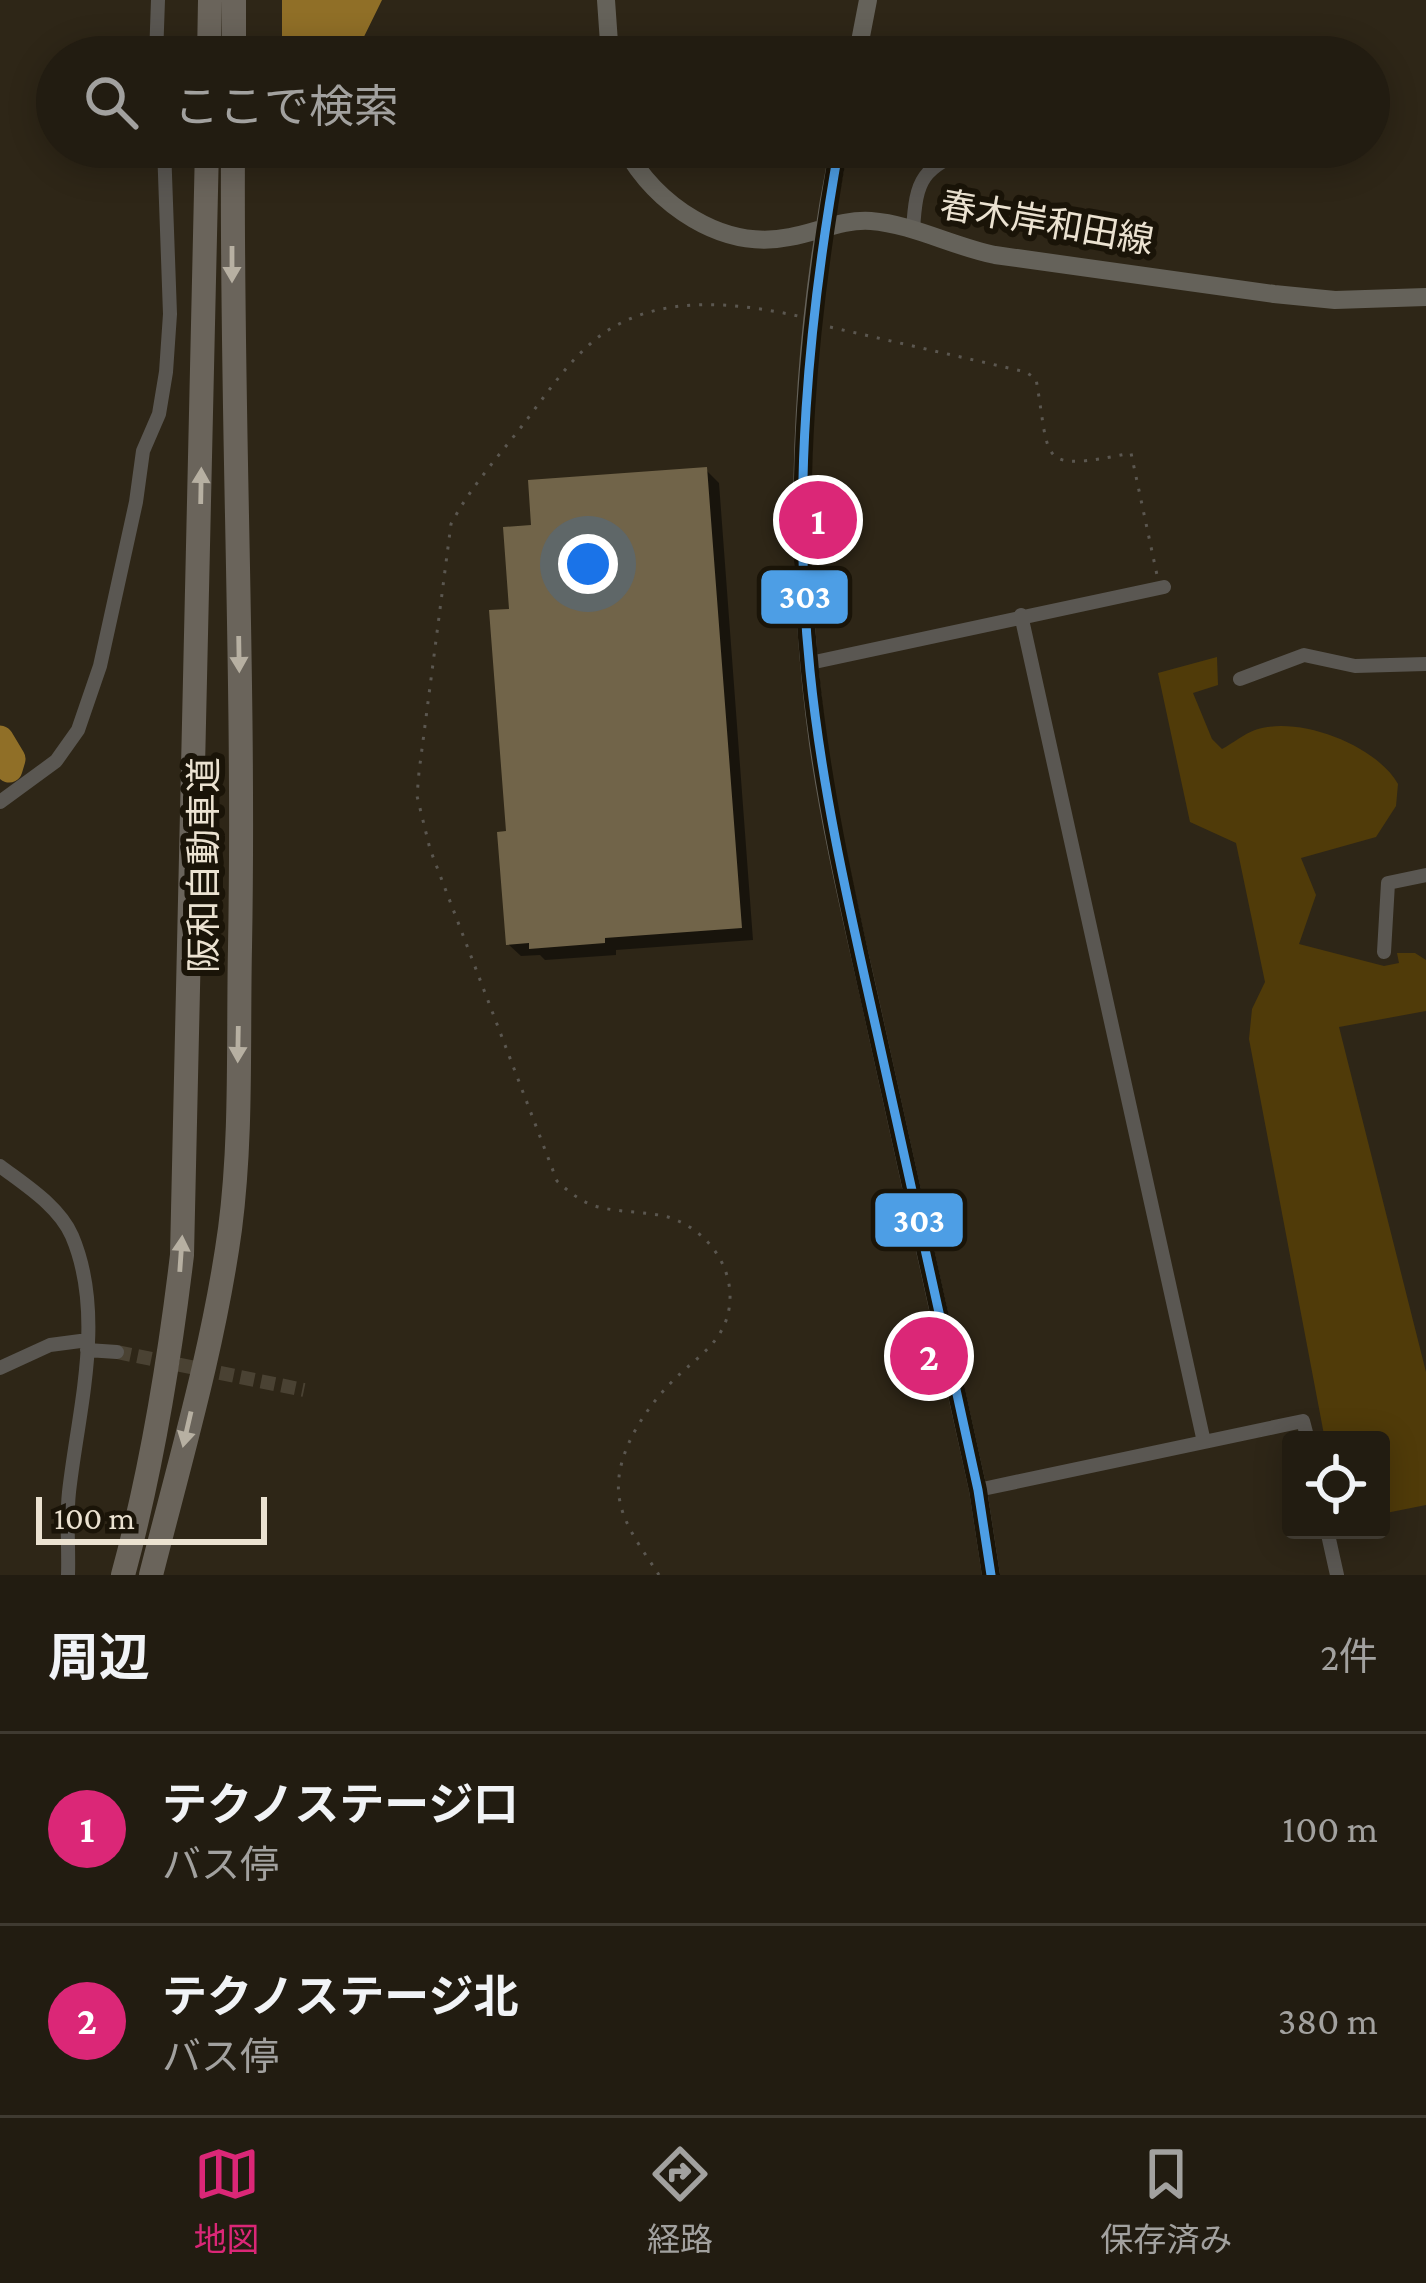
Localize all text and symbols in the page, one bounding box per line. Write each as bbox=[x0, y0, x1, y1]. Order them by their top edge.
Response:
search box bbox=[36, 36, 1390, 168]
icon: search bbox=[78, 69, 144, 135]
text: ここで検索 bbox=[174, 82, 399, 132]
street label: 春木岸和田線 bbox=[937, 185, 1157, 261]
one-way arrow bbox=[223, 246, 242, 284]
one-way arrow bbox=[191, 466, 210, 504]
pin: 1 bbox=[779, 475, 857, 565]
your location bbox=[558, 534, 618, 594]
line badge: 303 bbox=[759, 568, 850, 626]
text: 303 bbox=[779, 578, 831, 615]
one-way arrow bbox=[229, 636, 248, 674]
street label: 阪和自動車道 bbox=[184, 757, 224, 973]
one-way arrow bbox=[228, 1026, 248, 1064]
line badge: 303 bbox=[873, 1191, 965, 1249]
text: 303 bbox=[893, 1202, 945, 1239]
one-way arrow bbox=[172, 1235, 191, 1272]
pin: 2 bbox=[890, 1311, 968, 1401]
one-way arrow bbox=[177, 1411, 196, 1448]
map controls bbox=[1282, 1431, 1390, 1539]
button: locate bbox=[1282, 1431, 1390, 1539]
scale bar bbox=[36, 1491, 267, 1544]
text: 100 m bbox=[54, 1499, 135, 1536]
text: 周辺 bbox=[48, 1629, 150, 1686]
text: 2件 bbox=[1320, 1635, 1378, 1678]
text: テクノステージ口 bbox=[162, 1780, 518, 1830]
text: 1 bbox=[80, 1807, 94, 1850]
text: 100 m bbox=[1282, 1807, 1378, 1850]
text: バス停 bbox=[162, 1843, 279, 1886]
text: テクノステージ北 bbox=[162, 1972, 518, 2022]
text: 2 bbox=[77, 1999, 97, 2042]
text: 380 m bbox=[1278, 1999, 1378, 2042]
text: バス停 bbox=[162, 2035, 279, 2078]
tab: 地図 bbox=[194, 2141, 260, 2261]
tab: 経路 bbox=[647, 2141, 713, 2261]
tab: 保存済み bbox=[1100, 2141, 1232, 2261]

